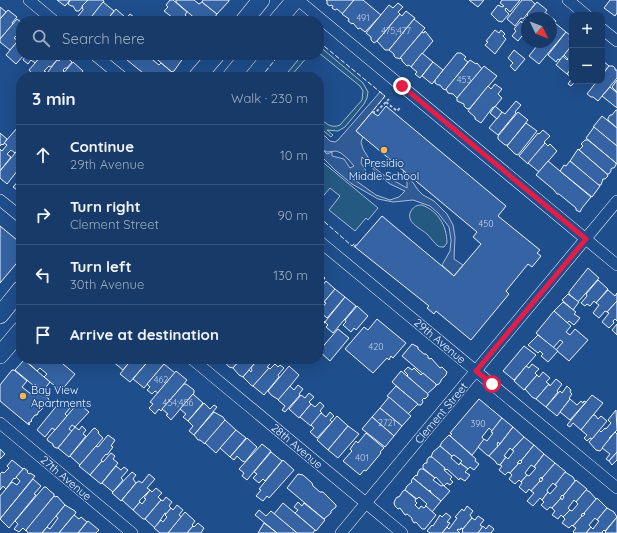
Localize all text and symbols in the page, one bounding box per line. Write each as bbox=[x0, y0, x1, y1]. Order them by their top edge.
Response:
house number: 491 bbox=[357, 12, 369, 23]
north arrow bbox=[521, 12, 557, 48]
map controls bbox=[569, 12, 605, 84]
button: + bbox=[569, 12, 605, 48]
search box bbox=[16, 16, 324, 60]
house number: 475;477 bbox=[381, 25, 411, 36]
icon: search bbox=[30, 27, 52, 49]
text: Search here bbox=[62, 29, 145, 48]
button: − bbox=[569, 48, 605, 84]
house number: 453 bbox=[457, 74, 471, 85]
route end bbox=[393, 77, 411, 95]
text: 3 min bbox=[32, 88, 76, 109]
text: Walk · 230 m bbox=[231, 90, 308, 106]
text: Continue bbox=[70, 137, 134, 156]
icon: ahead bbox=[32, 144, 54, 166]
marker: Presidio Middle School bbox=[379, 145, 389, 155]
text: 10 m bbox=[280, 147, 308, 163]
text: 29th Avenue bbox=[70, 156, 144, 172]
place label: Presidio Middle School bbox=[349, 156, 419, 183]
text: Turn right bbox=[70, 197, 141, 216]
icon: right bbox=[32, 204, 54, 226]
text: 90 m bbox=[278, 207, 308, 223]
text: Clement Street bbox=[70, 216, 159, 232]
house number: 450 bbox=[478, 218, 494, 229]
text: Turn left bbox=[70, 257, 132, 276]
icon: left bbox=[32, 264, 54, 286]
text: 130 m bbox=[273, 267, 308, 283]
text: 30th Avenue bbox=[70, 276, 144, 292]
street label: 29th Avenue bbox=[411, 315, 469, 367]
icon: arrive bbox=[32, 324, 54, 346]
text: Arrive at destination bbox=[70, 325, 219, 344]
house number: 420 bbox=[368, 341, 384, 352]
house number: 462 bbox=[154, 374, 168, 385]
route start bbox=[483, 375, 501, 393]
street label: Clement Street bbox=[411, 379, 471, 446]
place label: Bay View Apartments bbox=[31, 383, 91, 410]
marker: Bay View Apartments bbox=[18, 391, 28, 401]
house number: 454;456 bbox=[163, 397, 194, 408]
house number: 2721 bbox=[378, 417, 396, 428]
house number: 390 bbox=[470, 418, 486, 429]
street label: 28th Avenue bbox=[269, 421, 325, 471]
house number: 401 bbox=[355, 452, 369, 463]
street label: 27th Avenue bbox=[38, 453, 94, 503]

